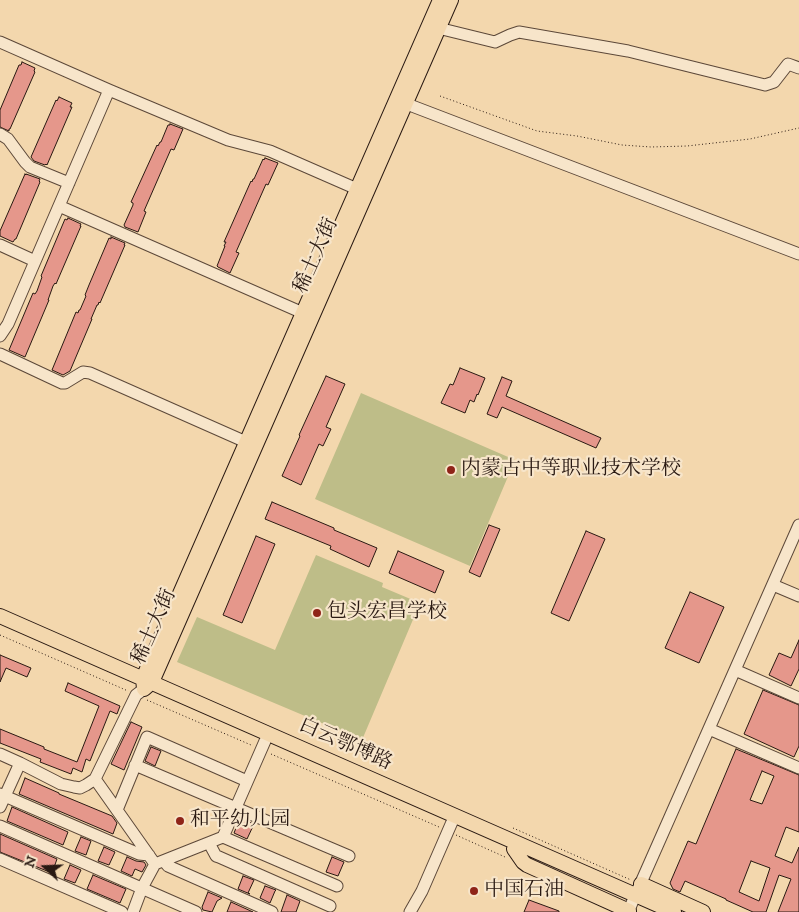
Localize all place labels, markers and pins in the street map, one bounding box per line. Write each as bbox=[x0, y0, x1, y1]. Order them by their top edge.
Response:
place label: 内蒙古中等职业技术学校 bbox=[461, 458, 681, 482]
marker: 内蒙古中等职业技术学校 bbox=[445, 464, 457, 476]
place label: 包头宏昌学校 bbox=[327, 601, 447, 625]
marker: 包头宏昌学校 bbox=[311, 607, 323, 619]
place label: 和平幼儿园 bbox=[190, 809, 290, 833]
marker: 和平幼儿园 bbox=[174, 815, 186, 827]
place label: 中国石油 bbox=[484, 879, 564, 903]
marker: 中国石油 bbox=[468, 885, 480, 897]

